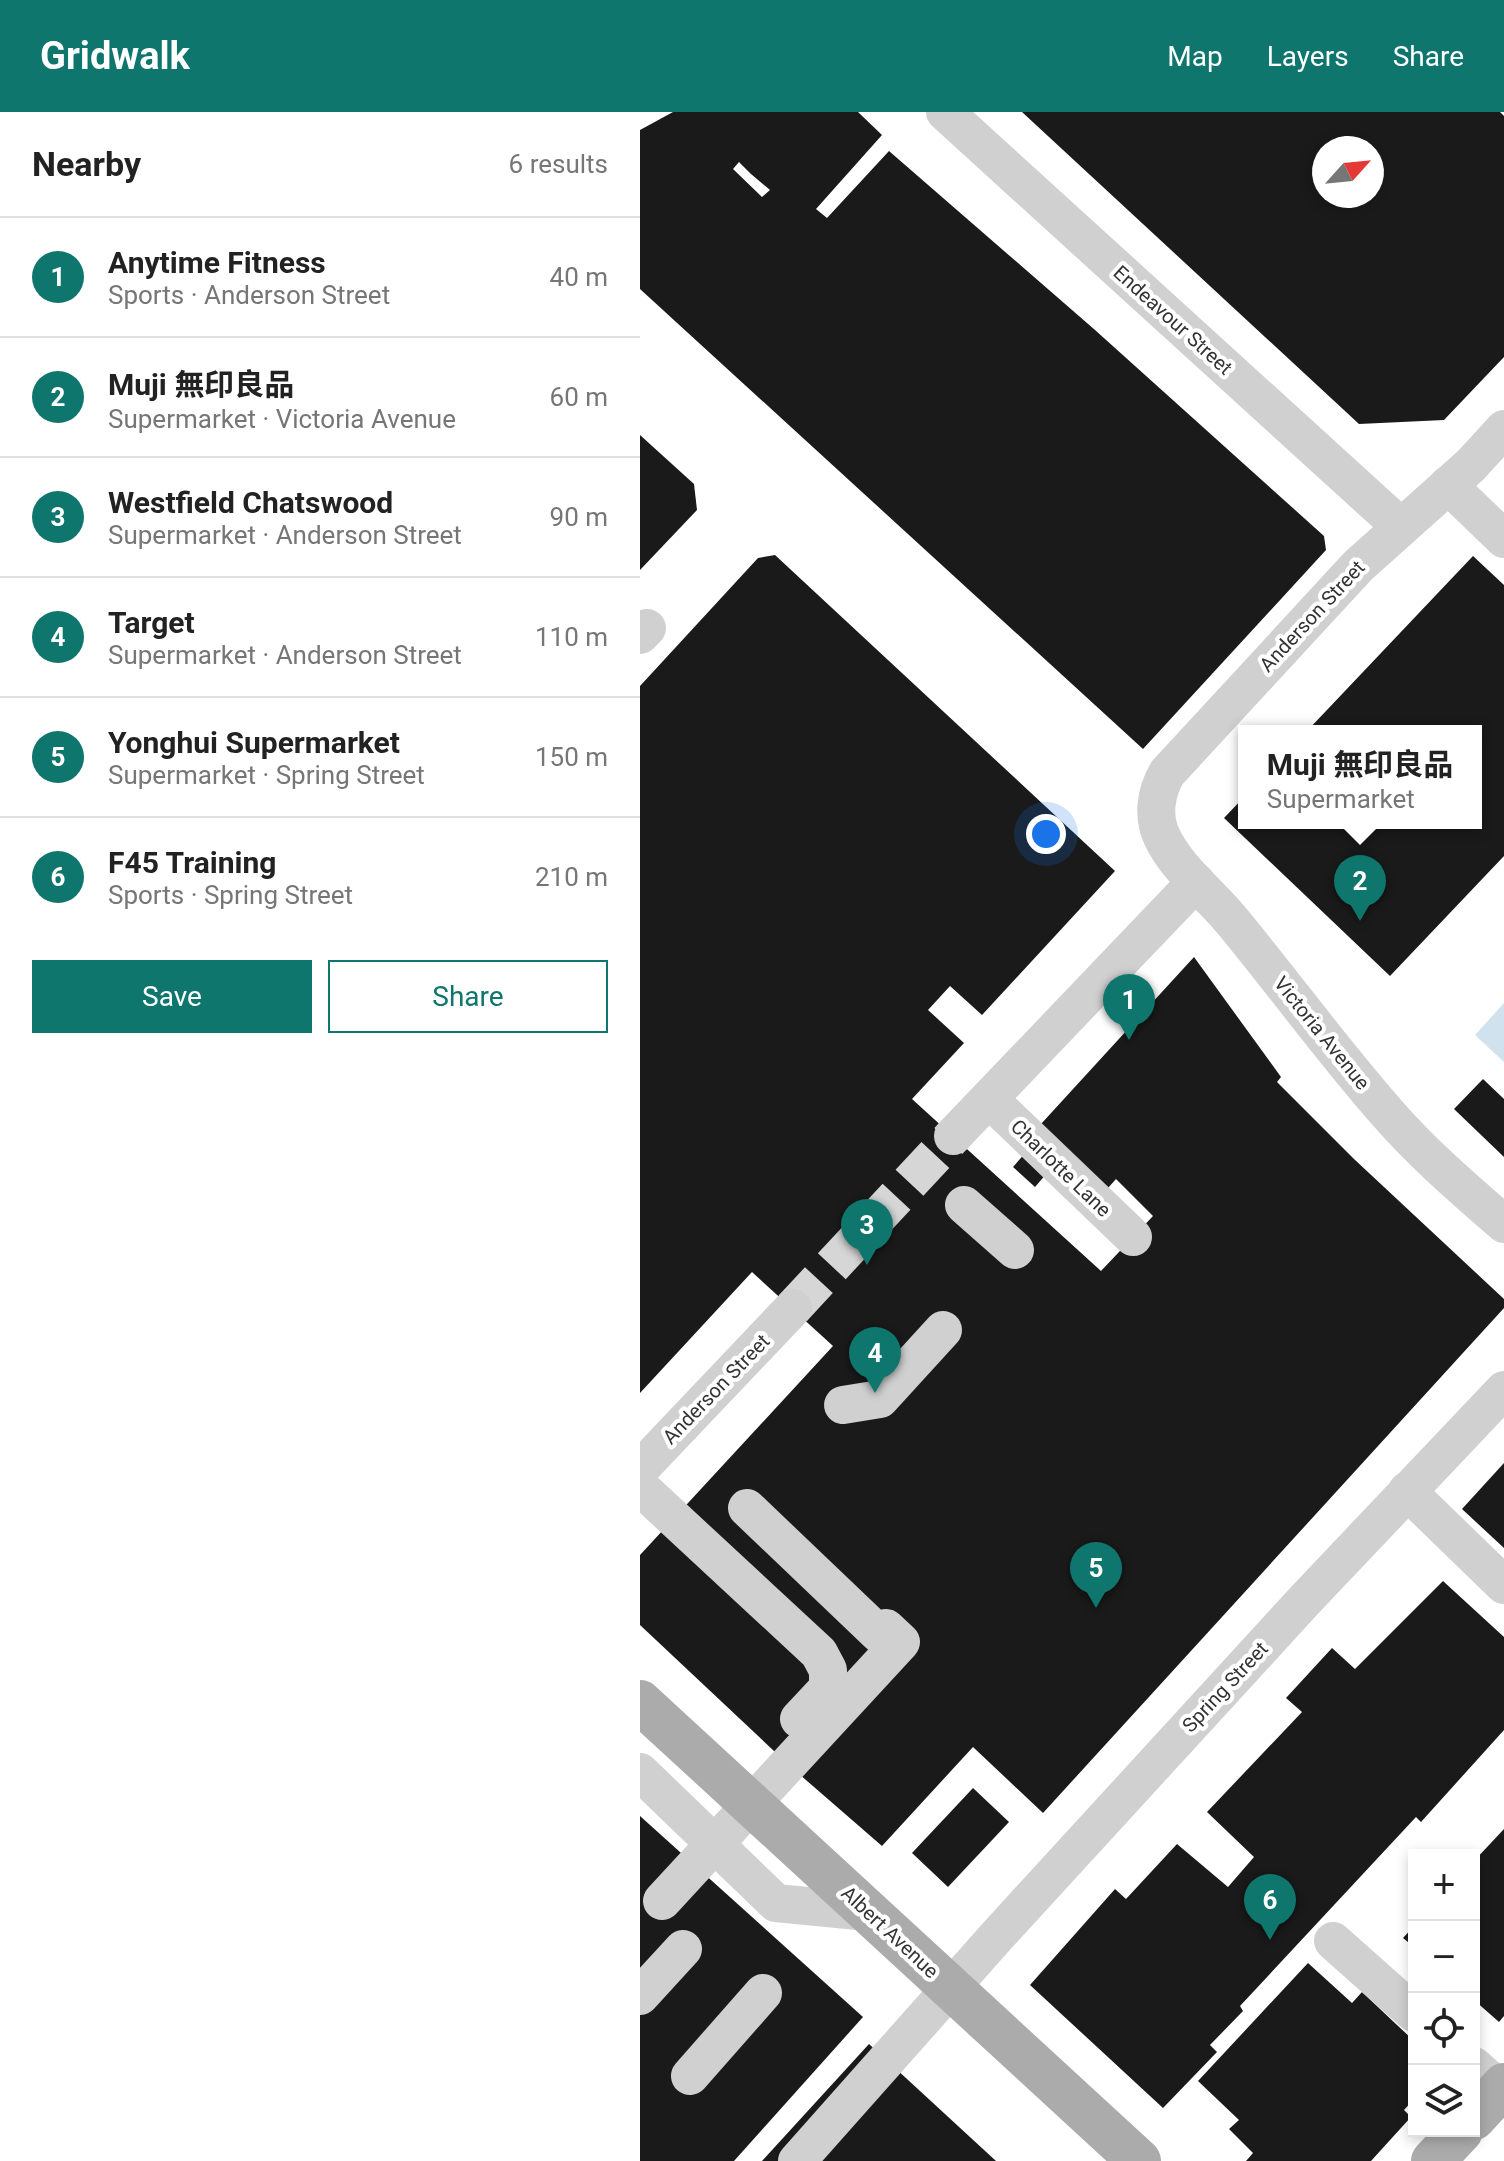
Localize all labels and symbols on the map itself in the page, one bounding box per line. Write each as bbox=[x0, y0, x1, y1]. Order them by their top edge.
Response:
north arrow bbox=[1312, 136, 1384, 208]
street label: Endeavour Street bbox=[1109, 260, 1237, 380]
street label: Anderson Street bbox=[1254, 555, 1370, 677]
your location bbox=[1026, 814, 1066, 854]
pin: 2 bbox=[1334, 855, 1386, 921]
street label: Victoria Avenue bbox=[1269, 972, 1375, 1094]
pin: 1 bbox=[1103, 974, 1155, 1040]
street label: Charlotte Lane bbox=[1006, 1114, 1116, 1222]
pin: 3 bbox=[841, 1199, 893, 1265]
pin: 4 bbox=[849, 1327, 901, 1393]
street label: Anderson Street bbox=[658, 1329, 774, 1449]
pin: 5 bbox=[1070, 1542, 1122, 1608]
street label: Spring Street bbox=[1177, 1637, 1273, 1737]
pin: 6 bbox=[1244, 1874, 1296, 1940]
street label: Albert Avenue bbox=[837, 1881, 943, 1983]

